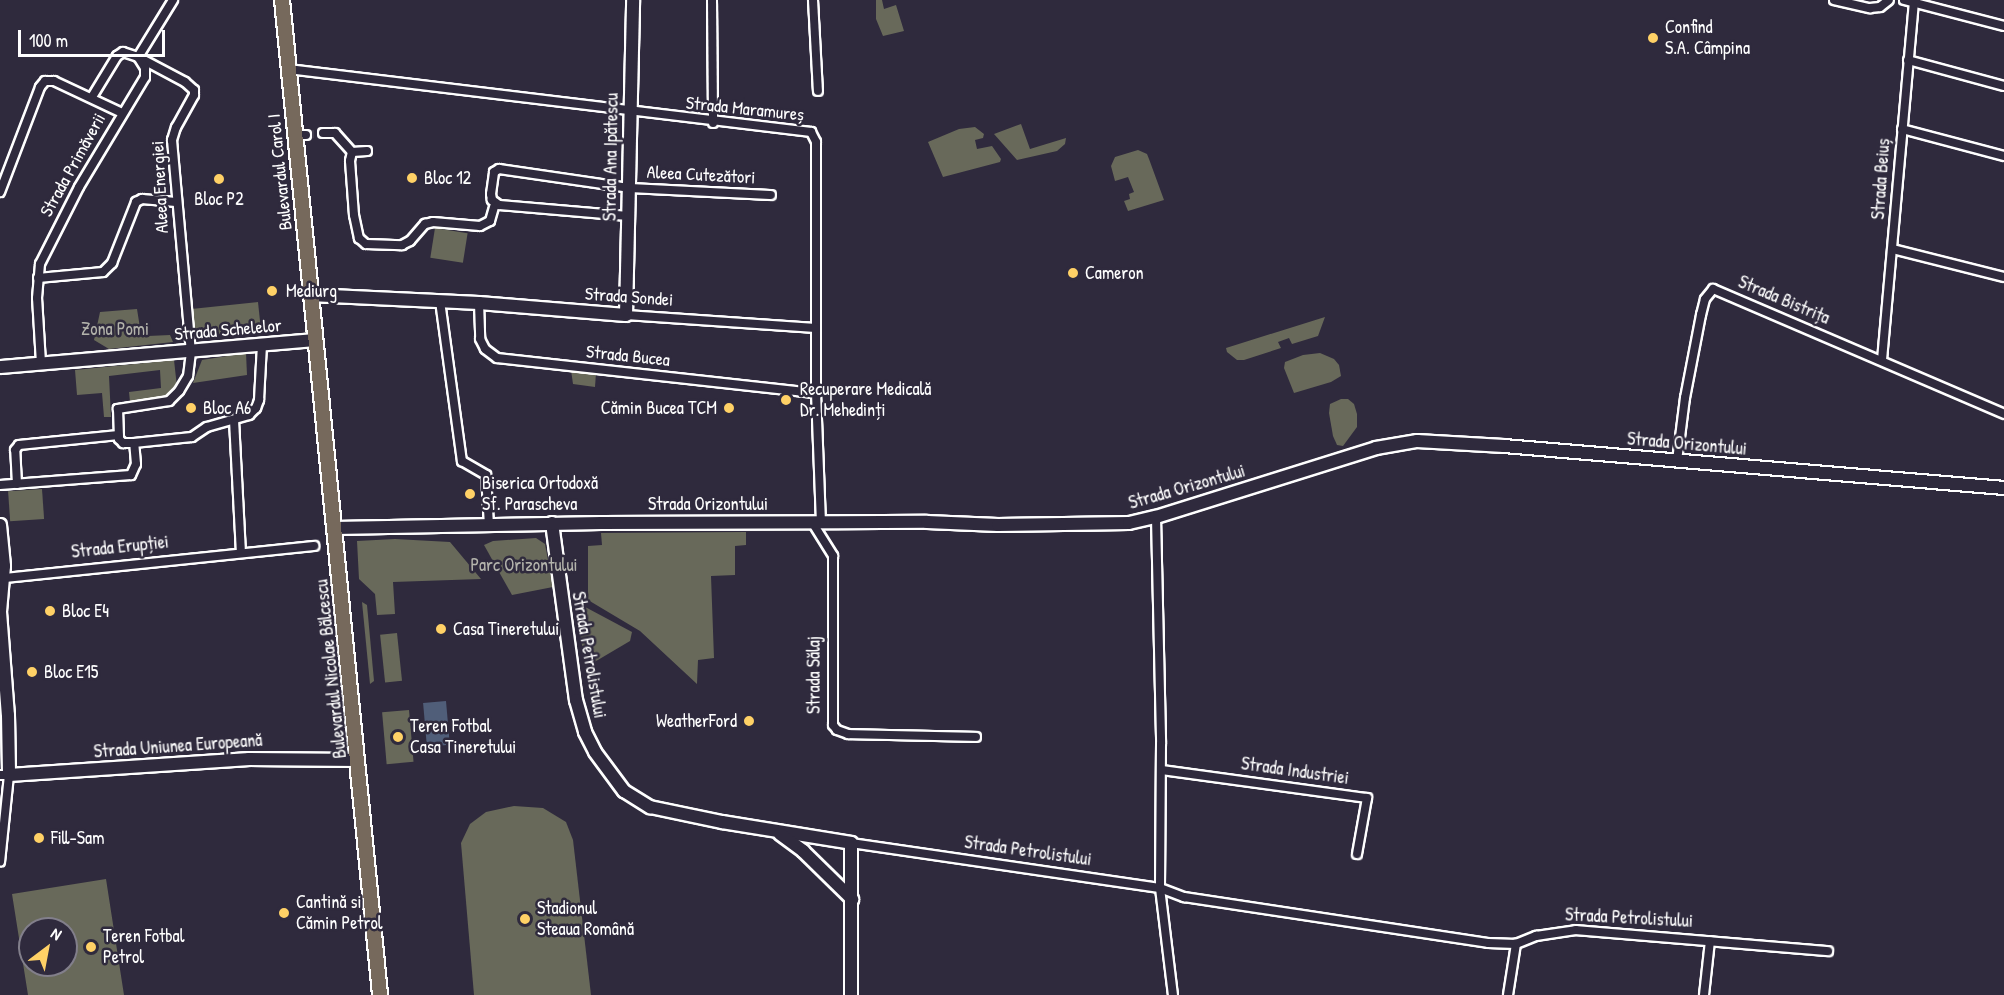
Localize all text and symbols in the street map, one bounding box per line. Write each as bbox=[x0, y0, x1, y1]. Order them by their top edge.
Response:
place label: Confind S.A. Câmpina bbox=[1665, 17, 1750, 60]
scale bar bbox=[21, 18, 168, 56]
text: 100 m bbox=[29, 28, 68, 53]
marker: Confind S.A. Câmpina bbox=[1646, 31, 1660, 45]
street label: Strada Maramureș bbox=[685, 92, 805, 126]
street label: Strada Ana Ipătescu bbox=[599, 93, 623, 221]
street label: Strada Primăverii bbox=[36, 110, 110, 220]
street label: Bulevardul Carol I bbox=[263, 113, 297, 231]
street label: Strada Beiuș bbox=[1867, 138, 1895, 220]
street label: Aleea Energiei bbox=[147, 140, 173, 234]
street label: Aleea Cutezători bbox=[646, 161, 756, 189]
place label: Bloc 12 bbox=[424, 167, 471, 189]
marker: Bloc 12 bbox=[405, 171, 419, 185]
marker: Bloc P2 bbox=[212, 172, 226, 186]
place label: Bloc P2 bbox=[194, 188, 244, 210]
place label: Cameron bbox=[1085, 262, 1144, 284]
marker: Cameron bbox=[1066, 266, 1080, 280]
street label: Strada Bistrița bbox=[1735, 271, 1833, 329]
place label: Mediurg bbox=[286, 280, 337, 302]
marker: Mediurg bbox=[263, 282, 281, 300]
street label: Strada Sondei bbox=[584, 283, 674, 311]
street label: Strada Schelelor bbox=[173, 315, 283, 345]
park label: Zona Pomi bbox=[81, 318, 149, 340]
street label: Strada Bucea bbox=[585, 341, 671, 371]
place label: Recuperare Medicală Dr. Mehedinți bbox=[800, 379, 931, 422]
marker: Recuperare Medicală Dr. Mehedinți bbox=[777, 391, 795, 409]
place label: Bloc A6 bbox=[203, 397, 251, 419]
place label: Cămin Bucea TCM bbox=[601, 397, 717, 419]
marker: Bloc A6 bbox=[184, 401, 198, 415]
marker: Cămin Bucea TCM bbox=[722, 401, 736, 415]
street label: Strada Orizontului bbox=[1626, 428, 1748, 460]
street label: Strada Orizontului bbox=[1126, 460, 1248, 514]
place label: Biserica Ortodoxă Sf. Parascheva bbox=[482, 473, 598, 516]
marker: Biserica Ortodoxă Sf. Parascheva bbox=[463, 487, 477, 501]
street label: Strada Orizontului bbox=[648, 493, 768, 515]
street label: Strada Erupției bbox=[70, 531, 170, 563]
park label: Parc Orizontului bbox=[470, 554, 578, 576]
street label: Bulevardul Nicolae Bălcescu bbox=[311, 578, 351, 760]
street label: Strada Petrolistului bbox=[567, 590, 611, 720]
place label: Bloc E4 bbox=[62, 600, 109, 622]
marker: Bloc E4 bbox=[43, 604, 57, 618]
place label: Casa Tineretului bbox=[453, 618, 559, 640]
marker: Casa Tineretului bbox=[434, 622, 448, 636]
street label: Strada Sălaj bbox=[803, 636, 825, 714]
place label: Bloc E15 bbox=[44, 661, 98, 683]
marker: Bloc E15 bbox=[25, 665, 39, 679]
place label: WeatherFord bbox=[656, 710, 737, 732]
marker: WeatherFord bbox=[742, 714, 756, 728]
place label: Teren Fotbal Casa Tineretului bbox=[410, 716, 516, 758]
street label: Strada Uniunea Europeană bbox=[93, 729, 263, 763]
marker: Teren Fotbal Casa Tineretului bbox=[391, 730, 405, 744]
street label: Strada Industriei bbox=[1240, 753, 1350, 789]
place label: Fill-Sam bbox=[51, 827, 104, 849]
marker: Fill-Sam bbox=[32, 831, 46, 845]
street label: Strada Petrolistului bbox=[963, 831, 1093, 871]
place label: Cantină si Cămin Petrol bbox=[296, 892, 382, 934]
place label: Stadionul Steaua Română bbox=[537, 898, 634, 940]
street label: Strada Petrolistului bbox=[1565, 904, 1693, 932]
marker: Cantină si Cămin Petrol bbox=[277, 906, 291, 920]
marker: Stadionul Steaua Română bbox=[518, 912, 532, 926]
north arrow bbox=[18, 917, 78, 977]
text: N bbox=[47, 922, 66, 945]
place label: Teren Fotbal Petrol bbox=[103, 926, 184, 968]
marker: Teren Fotbal Petrol bbox=[84, 940, 98, 954]

